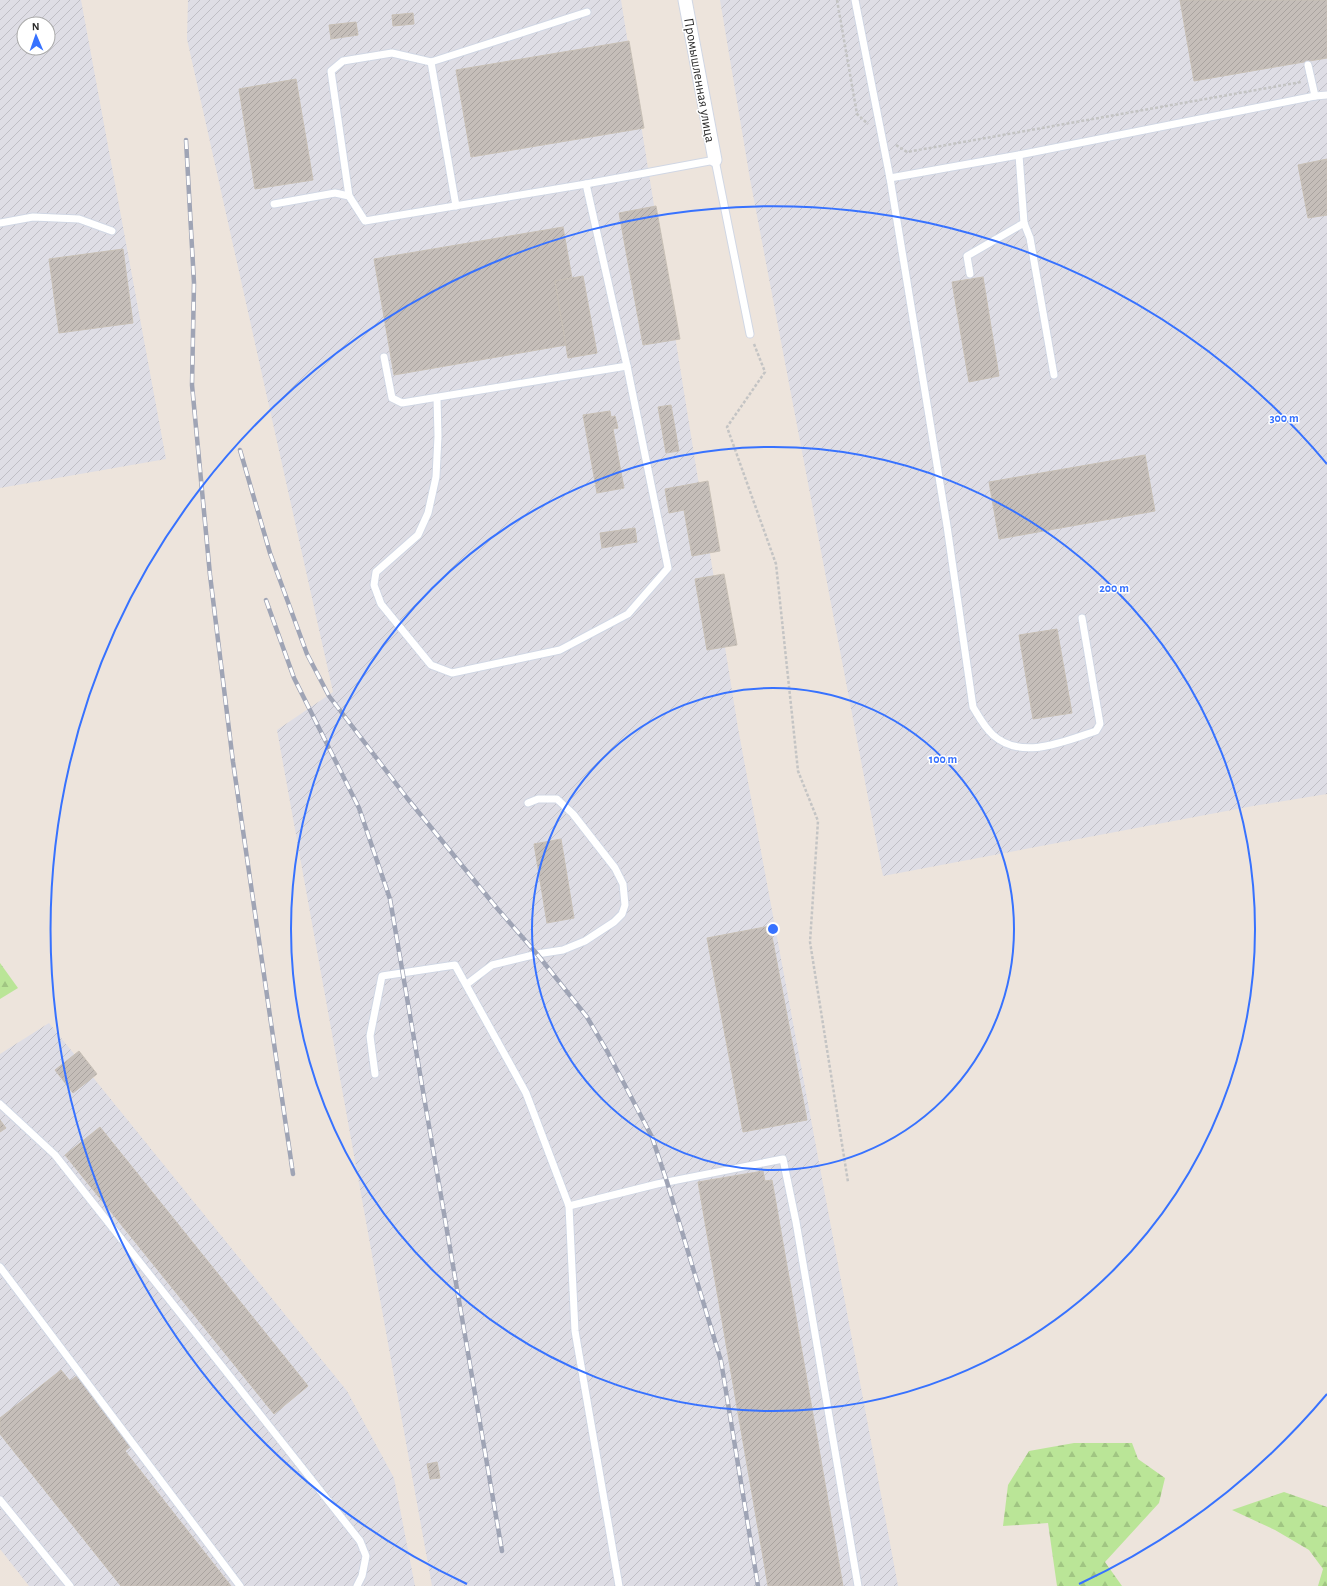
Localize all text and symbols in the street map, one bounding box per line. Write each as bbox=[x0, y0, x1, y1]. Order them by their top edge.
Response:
north arrow bbox=[16, 16, 56, 56]
street label: Промышленная улица bbox=[681, 17, 717, 144]
text: N bbox=[32, 21, 40, 32]
text: 300 m bbox=[1269, 412, 1299, 424]
text: 200 m bbox=[1099, 582, 1129, 594]
text: 100 m bbox=[929, 753, 957, 765]
centre of rings bbox=[766, 922, 780, 936]

